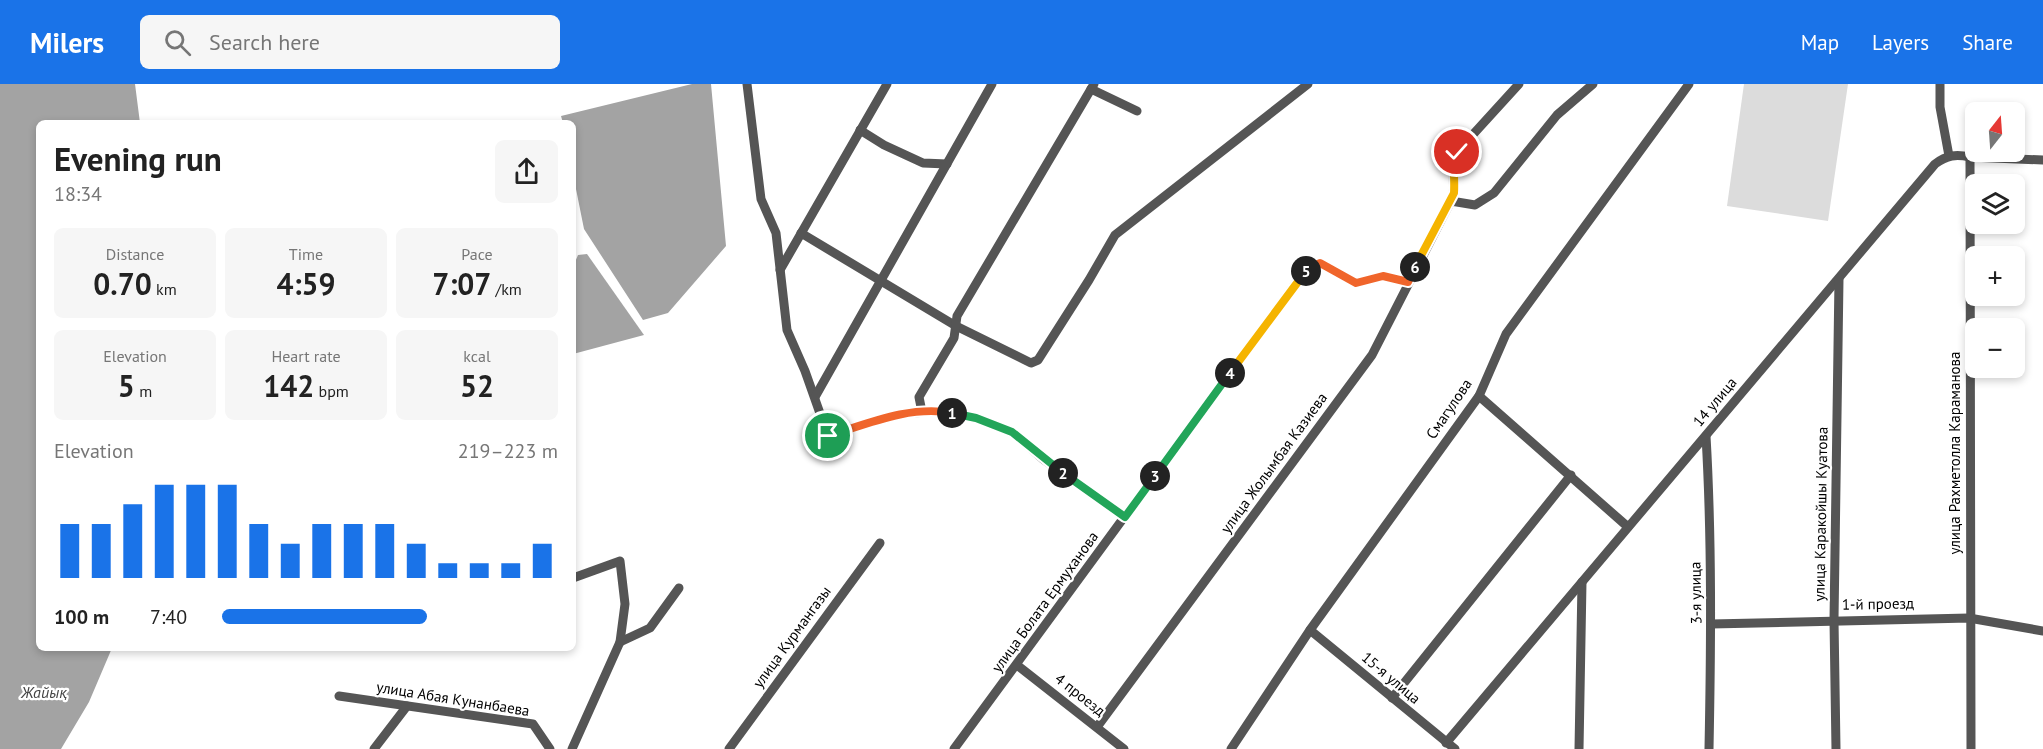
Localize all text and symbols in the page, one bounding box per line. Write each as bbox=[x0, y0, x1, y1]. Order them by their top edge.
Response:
search box bbox=[140, 15, 560, 69]
text: Milers bbox=[30, 24, 104, 61]
icon: search bbox=[161, 26, 194, 59]
text: Search here bbox=[209, 28, 320, 56]
text: Map bbox=[1801, 29, 1839, 56]
text: Layers bbox=[1872, 29, 1929, 56]
text: Share bbox=[1962, 29, 2013, 56]
north arrow bbox=[1965, 102, 2025, 162]
map controls bbox=[1965, 102, 2025, 378]
pin bbox=[1431, 126, 1482, 177]
icon: check bbox=[1440, 135, 1473, 168]
text: Evening run bbox=[54, 137, 222, 180]
button: share bbox=[495, 140, 558, 203]
button: layers bbox=[1965, 174, 2025, 234]
text: 18:34 bbox=[54, 181, 102, 207]
text: Distance bbox=[106, 244, 164, 264]
text: Time bbox=[289, 244, 323, 264]
text: Pace bbox=[461, 244, 493, 264]
button: + bbox=[1965, 246, 2025, 306]
pin: 6 bbox=[1400, 252, 1430, 282]
pin: 5 bbox=[1291, 256, 1321, 286]
text: 6 bbox=[1410, 257, 1420, 277]
text: 5 bbox=[1301, 261, 1311, 281]
text: 0.70 bbox=[93, 264, 152, 303]
text: 4:59 bbox=[276, 264, 336, 303]
text: 7:07 bbox=[432, 264, 491, 303]
text: km bbox=[152, 279, 177, 299]
text: /km bbox=[491, 279, 522, 299]
button: − bbox=[1965, 318, 2025, 378]
text: Elevation bbox=[103, 346, 167, 366]
text: Heart rate bbox=[271, 346, 341, 366]
text: kcal bbox=[463, 346, 491, 366]
street label: улица Рахметолла Караманова bbox=[1945, 351, 1964, 555]
pin: 4 bbox=[1215, 358, 1245, 388]
text: 4 bbox=[1225, 363, 1235, 383]
text: 5 bbox=[118, 366, 135, 405]
text: 142 bbox=[263, 366, 314, 405]
text: 52 bbox=[460, 366, 494, 405]
street label: 14 улица bbox=[1689, 373, 1741, 430]
street label: Смагулова bbox=[1422, 375, 1476, 442]
text: m bbox=[135, 381, 152, 401]
text: bpm bbox=[314, 381, 349, 401]
street label: улица Жолымбая Казиева bbox=[1216, 389, 1331, 537]
pin: 1 bbox=[937, 398, 967, 428]
text: 1 bbox=[947, 403, 957, 423]
pin bbox=[802, 410, 853, 461]
icon: arrive bbox=[811, 419, 844, 452]
street label: улица Каракойшы Куатова bbox=[1809, 426, 1832, 602]
text: Elevation bbox=[54, 438, 134, 464]
text: 219–223 m bbox=[458, 438, 558, 464]
pin: 2 bbox=[1048, 458, 1078, 488]
pin: 3 bbox=[1140, 461, 1170, 491]
text: 2 bbox=[1058, 463, 1068, 483]
text: 3 bbox=[1150, 466, 1160, 486]
street label: улица Болата Ермуханова bbox=[987, 527, 1102, 676]
street label: 3-я улица bbox=[1685, 561, 1706, 625]
street label: улица Курмангазы bbox=[748, 582, 835, 691]
street label: 1-й проезд bbox=[1842, 593, 1914, 614]
text: 100 m bbox=[54, 604, 109, 630]
text: 7:40 bbox=[150, 604, 187, 630]
street label: 15-я улица bbox=[1358, 648, 1425, 708]
street label: 4 проезд bbox=[1051, 669, 1109, 720]
street label: улица Абая Кунанбаева bbox=[375, 677, 531, 720]
water label: Жайық bbox=[20, 682, 67, 702]

